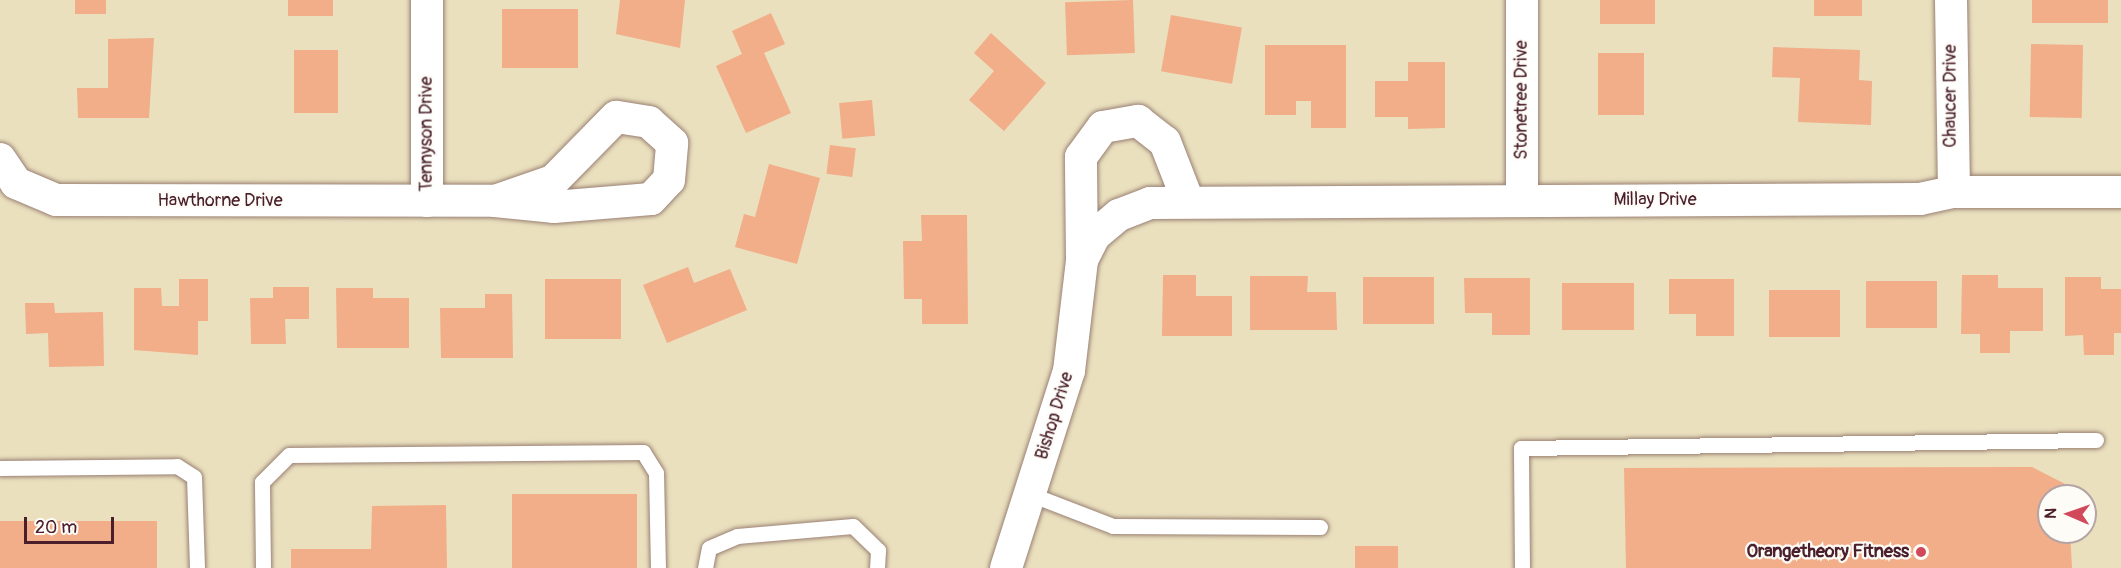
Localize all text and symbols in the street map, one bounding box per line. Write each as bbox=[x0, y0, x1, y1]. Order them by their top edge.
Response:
street label: Stonetree Drive bbox=[1511, 40, 1533, 160]
street label: Chaucer Drive bbox=[1940, 44, 1962, 148]
street label: Tennyson Drive bbox=[416, 76, 438, 192]
street label: Millay Drive bbox=[1613, 189, 1697, 211]
street label: Hawthorne Drive bbox=[157, 190, 283, 212]
street label: Bishop Drive bbox=[1031, 370, 1079, 462]
north arrow bbox=[2037, 484, 2097, 544]
scale bar bbox=[27, 505, 117, 543]
text: N bbox=[2041, 508, 2061, 519]
text: 20 m bbox=[35, 516, 77, 539]
place label: Orangetheory Fitness bbox=[1746, 541, 1909, 563]
marker: Orangetheory Fitness bbox=[1914, 545, 1928, 559]

